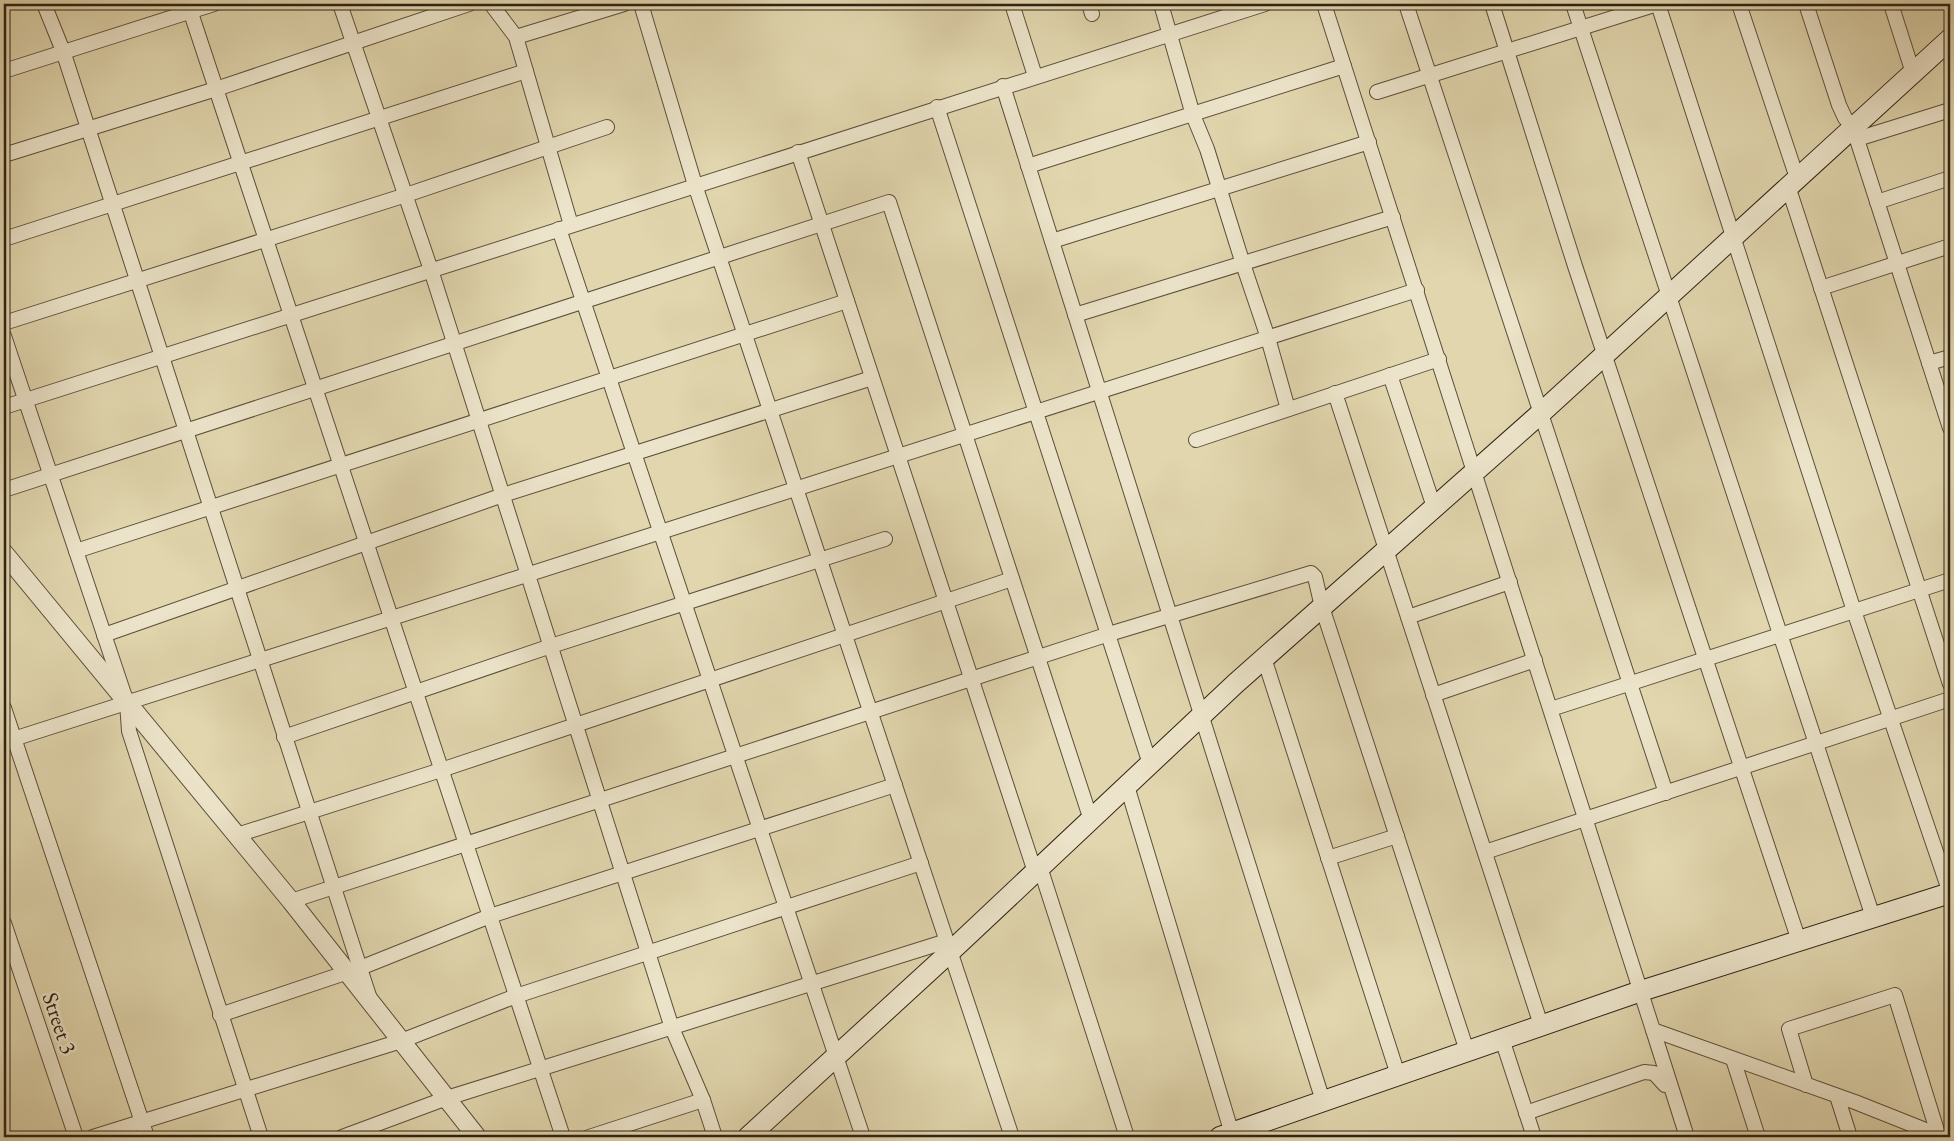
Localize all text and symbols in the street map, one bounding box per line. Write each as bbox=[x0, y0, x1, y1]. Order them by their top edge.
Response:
street label: Street 3 bbox=[36, 989, 84, 1058]

